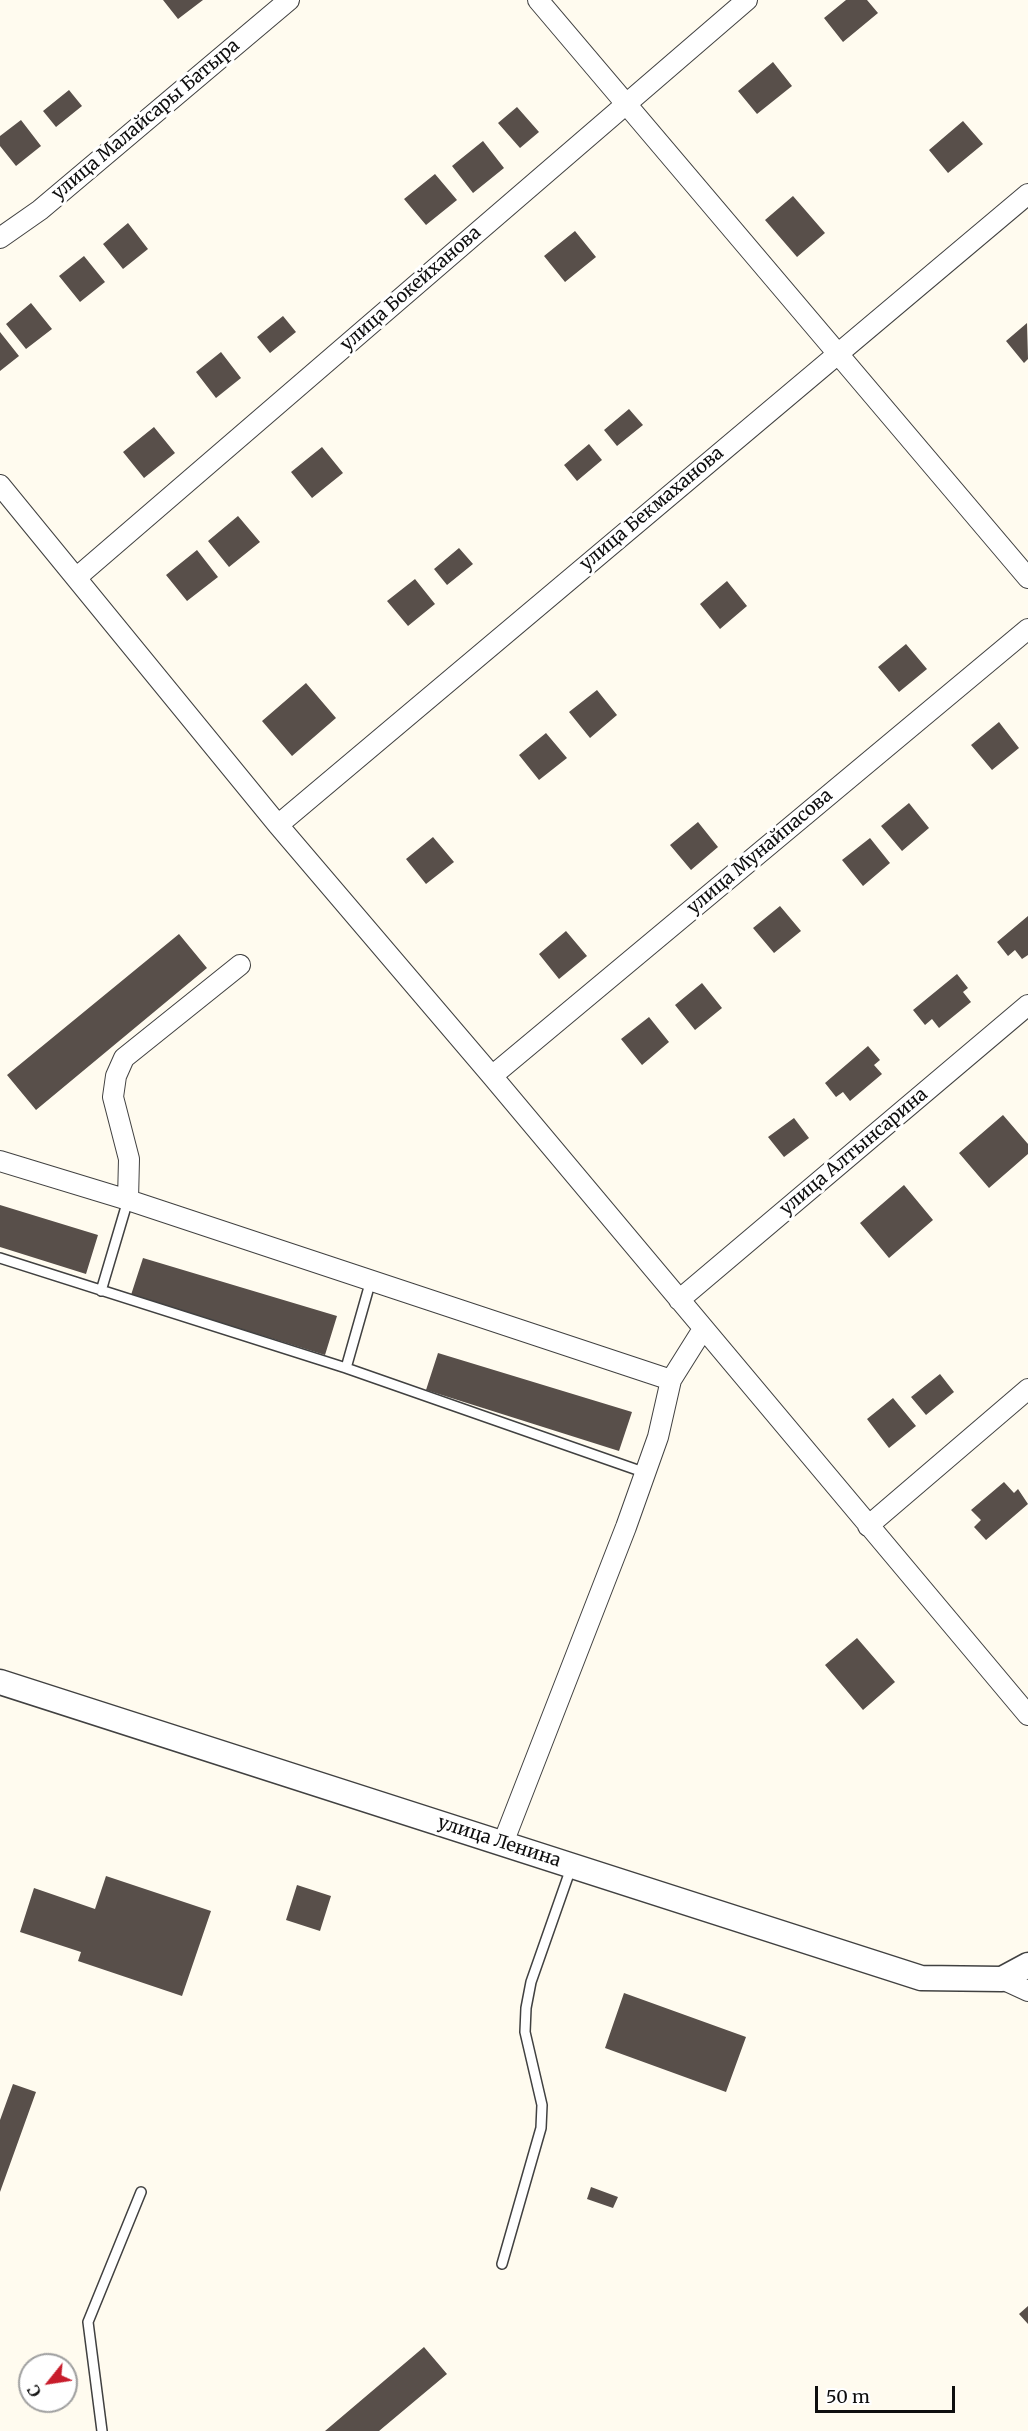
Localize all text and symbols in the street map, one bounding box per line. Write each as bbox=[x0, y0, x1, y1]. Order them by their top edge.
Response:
street label: улица Малайсары Батыра bbox=[48, 35, 244, 205]
street label: улица Бокейханова bbox=[336, 222, 486, 356]
street label: улица Бекмаханова bbox=[576, 443, 728, 575]
street label: улица Мунайпасова bbox=[683, 785, 837, 919]
street label: улица Алтынсарина bbox=[776, 1084, 932, 1220]
street label: улица Ленина bbox=[435, 1812, 563, 1872]
north arrow bbox=[18, 2353, 78, 2413]
scale bar bbox=[818, 2374, 958, 2412]
text: С bbox=[23, 2381, 45, 2401]
text: 50 m bbox=[826, 2385, 870, 2408]

